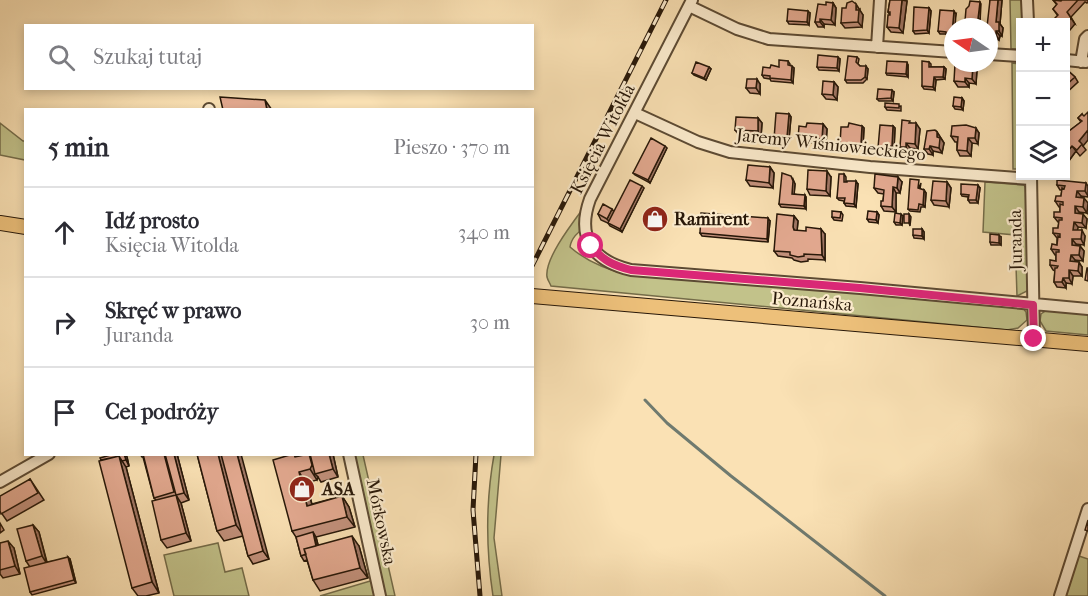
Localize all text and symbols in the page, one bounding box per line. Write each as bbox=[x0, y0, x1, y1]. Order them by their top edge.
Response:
north arrow bbox=[944, 18, 998, 72]
map controls bbox=[1016, 18, 1070, 180]
button: + bbox=[1016, 18, 1070, 72]
search box bbox=[24, 24, 534, 90]
icon: search bbox=[45, 41, 78, 74]
text: Szukaj tutaj bbox=[93, 44, 202, 70]
button: − bbox=[1016, 72, 1070, 126]
street label: Księcia Witolda bbox=[566, 80, 640, 197]
street label: Jaremy Wiśniowieckiego bbox=[733, 124, 927, 165]
button: layers bbox=[1016, 126, 1070, 180]
text: 5 min bbox=[48, 132, 109, 163]
text: Pieszo · 370 m bbox=[394, 136, 510, 159]
shop icon: Ramirent bbox=[640, 204, 670, 234]
text: Idź prosto bbox=[105, 208, 199, 234]
place label: Ramirent bbox=[674, 209, 750, 230]
street label: Juranda bbox=[1005, 209, 1027, 273]
icon: ahead bbox=[48, 216, 81, 249]
text: 340 m bbox=[458, 221, 510, 244]
route start bbox=[577, 232, 603, 258]
text: Księcia Witolda bbox=[105, 234, 239, 257]
street label: Poznańska bbox=[771, 288, 854, 316]
text: Skręć w prawo bbox=[105, 298, 241, 324]
icon: right bbox=[48, 306, 81, 339]
text: 30 m bbox=[470, 311, 510, 334]
text: Juranda bbox=[105, 324, 173, 347]
route end bbox=[1020, 325, 1046, 351]
icon: arrive bbox=[48, 396, 81, 429]
text: Cel podróży bbox=[105, 399, 218, 425]
shop icon: ASA bbox=[287, 474, 317, 504]
street label: Mórkowska bbox=[362, 477, 401, 568]
place label: ASA bbox=[321, 479, 356, 500]

